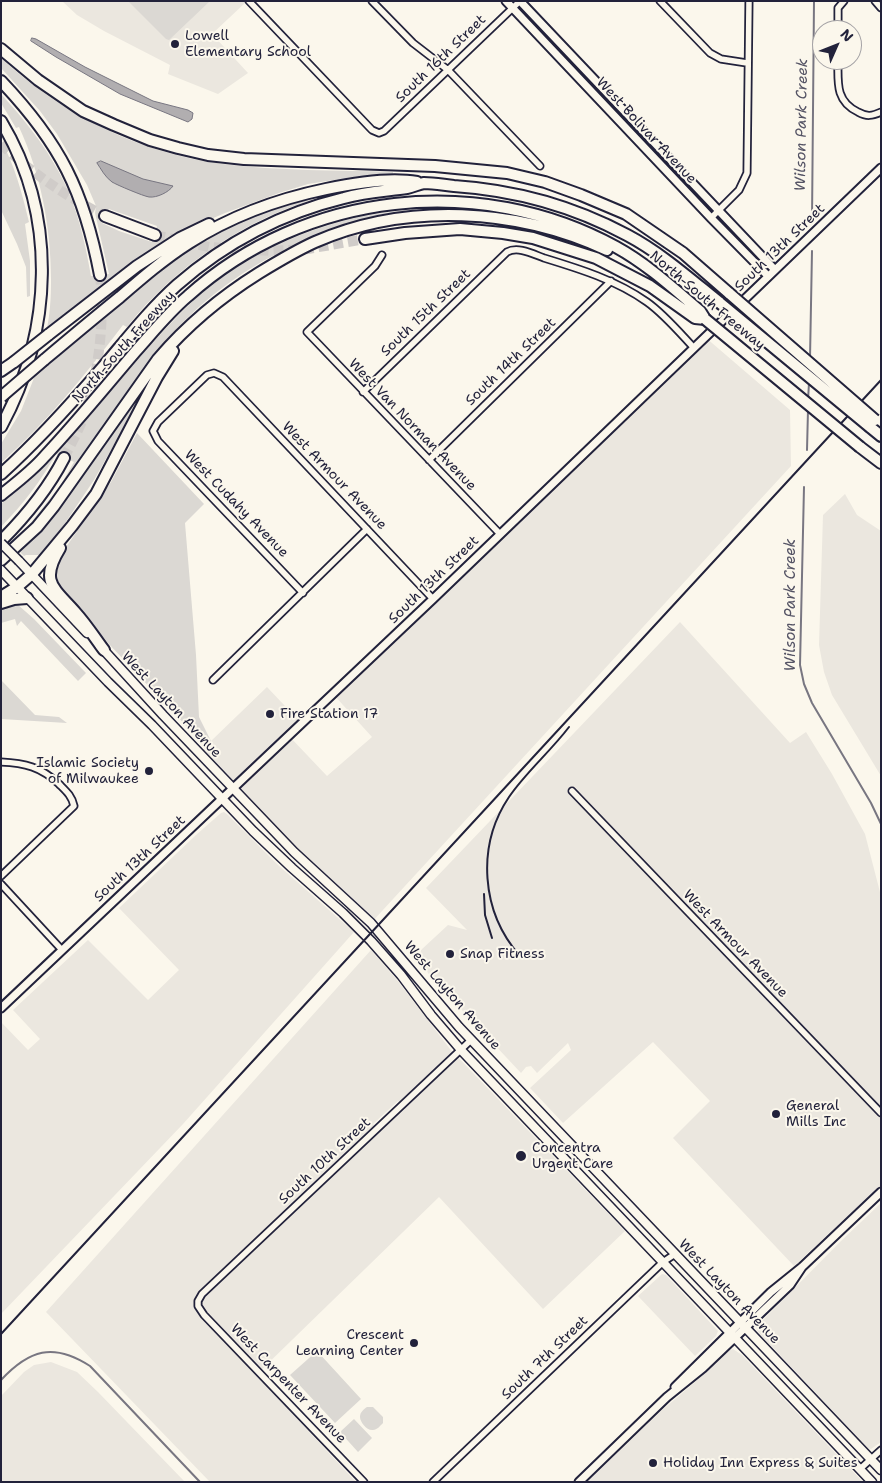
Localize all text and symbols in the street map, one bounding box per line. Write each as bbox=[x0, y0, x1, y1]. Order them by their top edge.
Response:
street label: South 16th Street bbox=[392, 12, 490, 106]
north arrow bbox=[812, 20, 862, 70]
text: N bbox=[837, 25, 857, 46]
place label: Lowell Elementary School bbox=[185, 28, 311, 60]
marker: Lowell Elementary School bbox=[169, 38, 181, 50]
water label: Wilson Park Creek bbox=[792, 58, 812, 192]
street label: West Bolivar Avenue bbox=[592, 74, 700, 188]
street label: South 13th Street bbox=[731, 201, 829, 295]
street label: North-South Freeway bbox=[646, 248, 768, 354]
street label: South 15th Street bbox=[378, 266, 474, 360]
street label: North-South Freeway bbox=[69, 287, 179, 407]
street label: South 14th Street bbox=[462, 315, 560, 409]
street label: West Van Norman Avenue bbox=[345, 356, 479, 494]
street label: West Armour Avenue bbox=[278, 419, 390, 533]
street label: West Cudahy Avenue bbox=[180, 447, 292, 561]
street label: South 13th Street bbox=[385, 533, 483, 627]
water label: Wilson Park Creek bbox=[782, 539, 800, 671]
street label: West Layton Avenue bbox=[117, 648, 225, 762]
place label: Fire Station 17 bbox=[280, 706, 378, 722]
marker: Fire Station 17 bbox=[264, 708, 276, 720]
place label: Islamic Society of Milwaukee bbox=[36, 755, 139, 788]
marker: Islamic Society of Milwaukee bbox=[143, 765, 155, 777]
street label: South 13th Street bbox=[91, 812, 189, 906]
street label: West Armour Avenue bbox=[679, 887, 791, 1001]
street label: West Layton Avenue bbox=[400, 938, 504, 1054]
place label: Snap Fitness bbox=[460, 946, 545, 962]
marker: Snap Fitness bbox=[444, 948, 456, 960]
place label: General Mills Inc bbox=[786, 1098, 846, 1130]
marker: General Mills Inc bbox=[770, 1108, 782, 1120]
street label: South 10th Street bbox=[276, 1114, 374, 1208]
place label: Concentra Urgent Care bbox=[532, 1140, 614, 1172]
marker: Concentra Urgent Care bbox=[514, 1149, 528, 1163]
street label: West Layton Avenue bbox=[675, 1236, 783, 1348]
street label: South 7th Street bbox=[498, 1312, 592, 1404]
street label: West Carpenter Avenue bbox=[227, 1321, 349, 1447]
place label: Crescent Learning Center bbox=[296, 1327, 404, 1360]
marker: Crescent Learning Center bbox=[408, 1337, 420, 1349]
place label: Holiday Inn Express & Suites bbox=[663, 1455, 858, 1471]
marker: Holiday Inn Express & Suites bbox=[647, 1457, 659, 1469]

